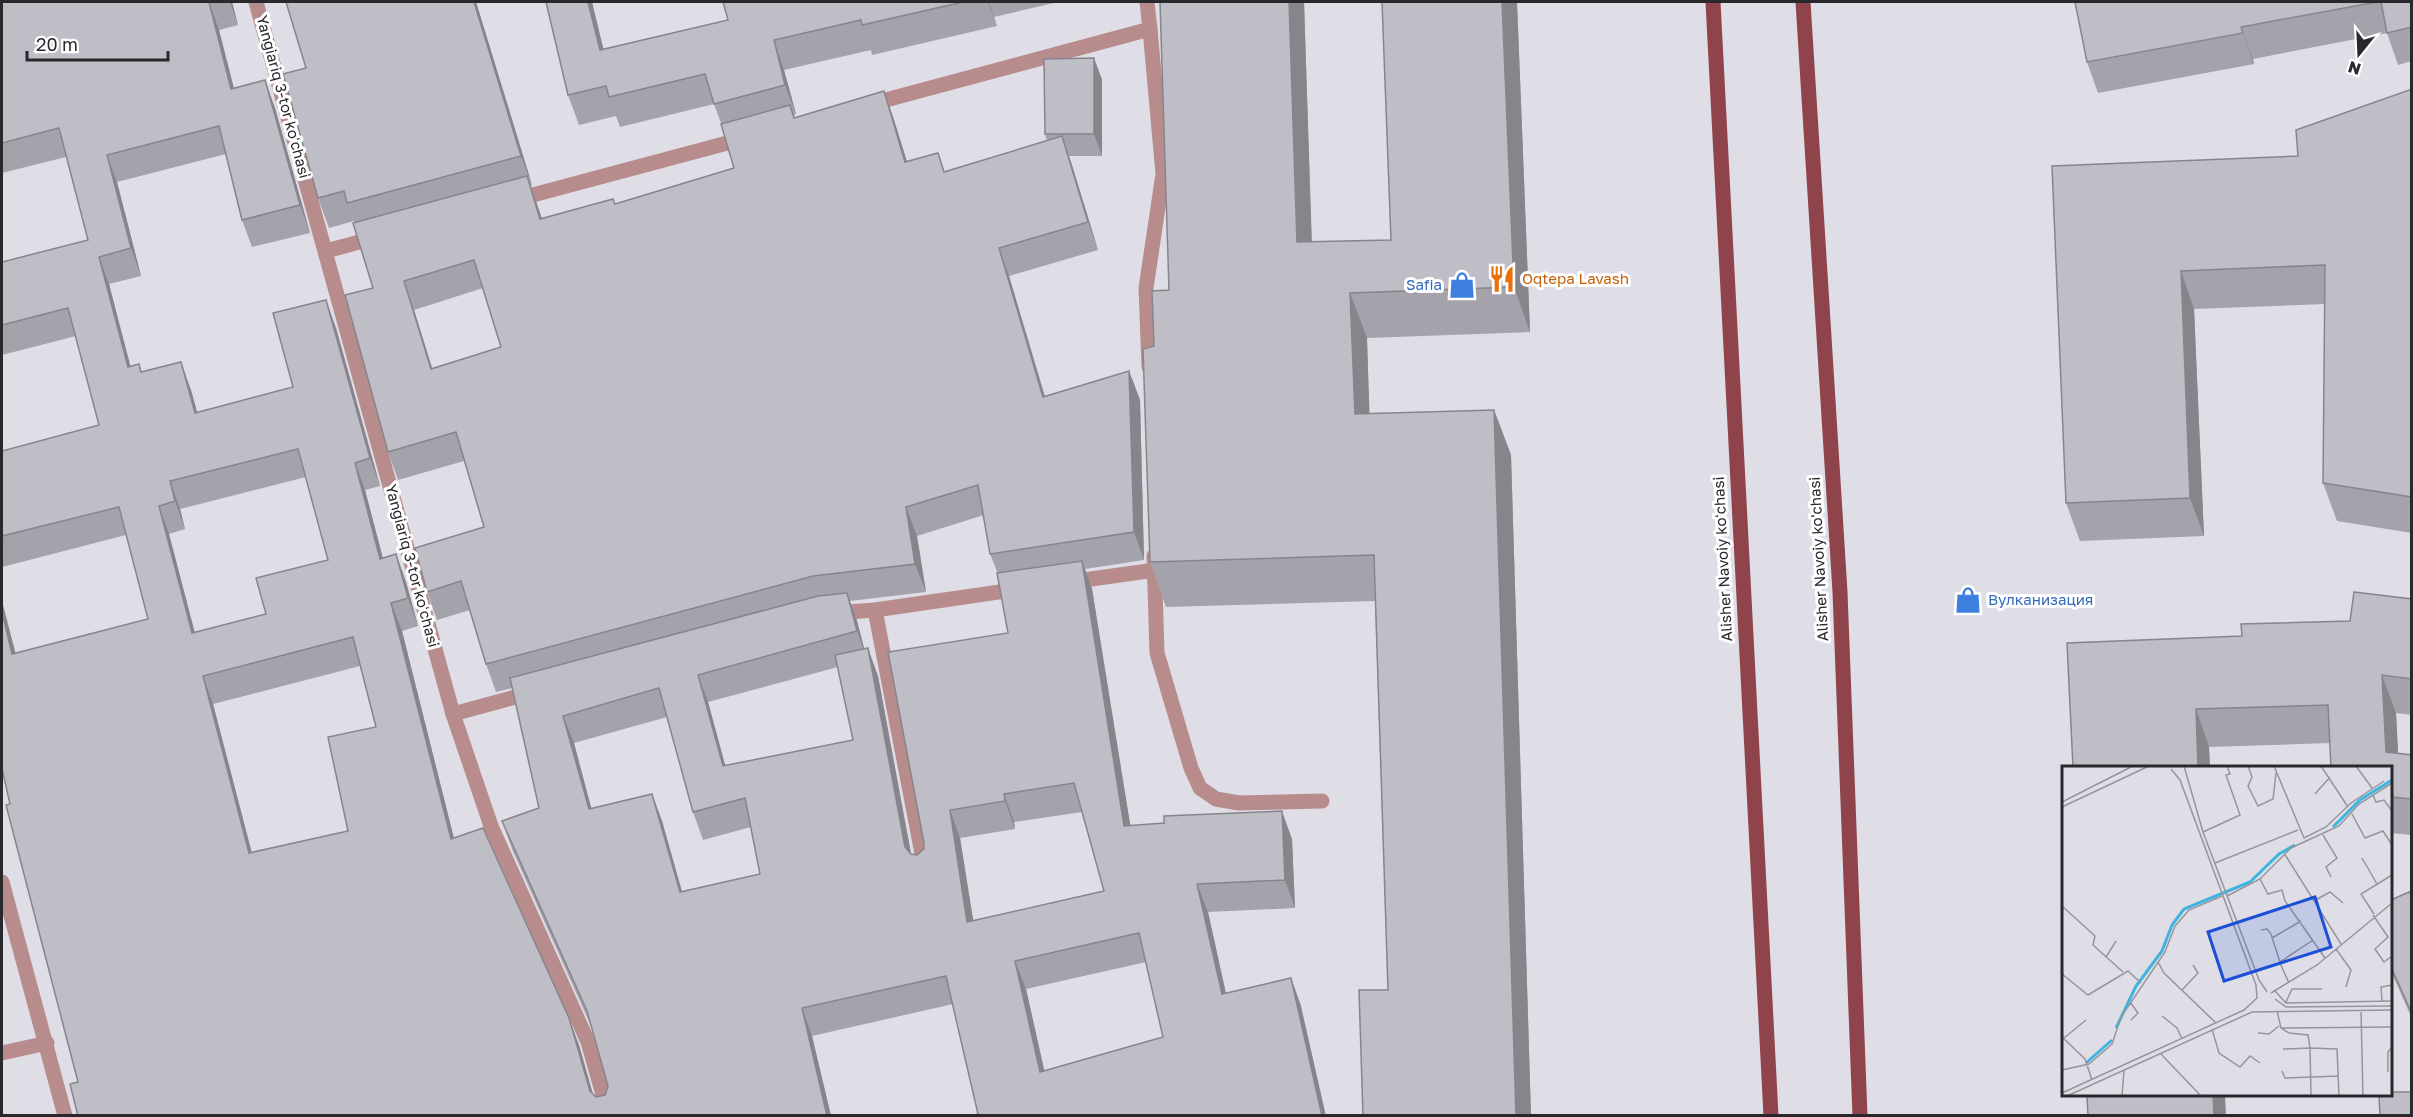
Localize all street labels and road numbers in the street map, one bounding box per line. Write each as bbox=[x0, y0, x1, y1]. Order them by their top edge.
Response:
street label: Yangiariq 3-tor koʻchasi bbox=[254, 13, 314, 180]
street label: Alisher Navoiy koʻchasi bbox=[1709, 476, 1735, 642]
street label: Alisher Navoiy ko'chasi bbox=[1805, 476, 1831, 642]
street label: Yangiariq 3-tor koʻchasi bbox=[383, 482, 443, 649]

